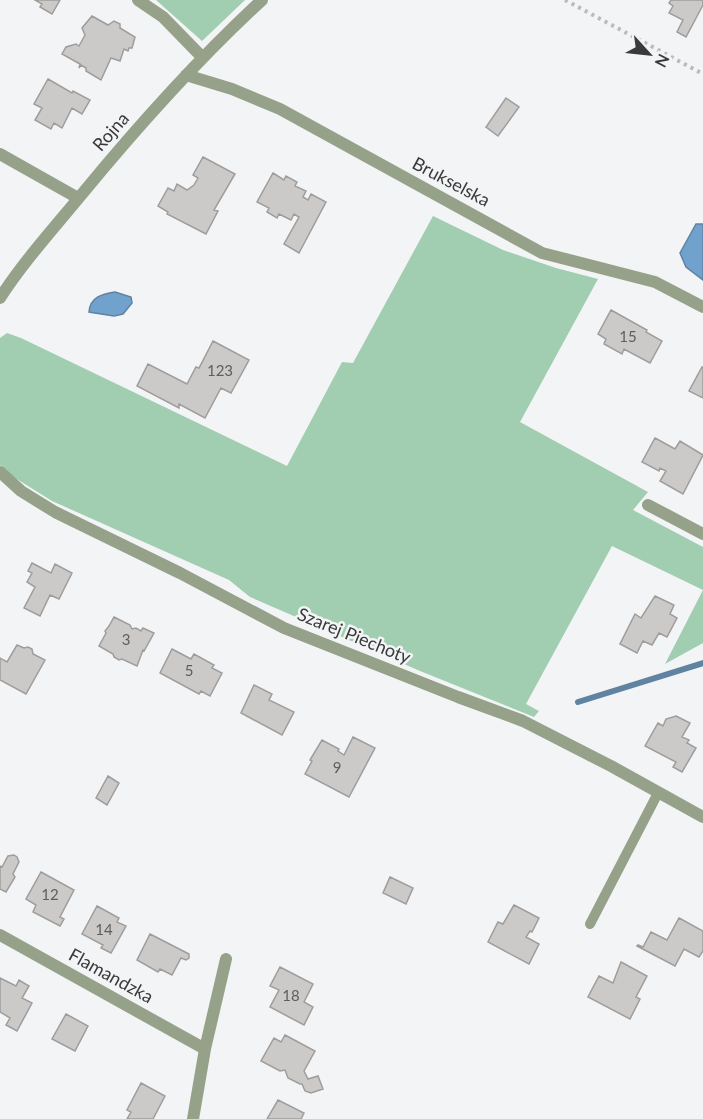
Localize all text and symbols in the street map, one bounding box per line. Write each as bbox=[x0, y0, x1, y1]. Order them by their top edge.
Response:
north arrow bbox=[619, 24, 679, 84]
text: N bbox=[652, 51, 674, 71]
street label: Rojna bbox=[87, 107, 133, 155]
street label: Brukselska bbox=[409, 152, 494, 211]
house number: 15 bbox=[619, 327, 637, 345]
house number: 123 bbox=[207, 361, 233, 379]
street label: Szarej Piechoty bbox=[295, 602, 415, 668]
house number: 3 bbox=[122, 630, 130, 648]
house number: 5 bbox=[185, 661, 193, 679]
house number: 9 bbox=[333, 758, 341, 776]
house number: 12 bbox=[41, 885, 59, 903]
house number: 14 bbox=[95, 920, 113, 938]
street label: Flamandzka bbox=[65, 943, 158, 1007]
house number: 18 bbox=[282, 986, 300, 1004]

